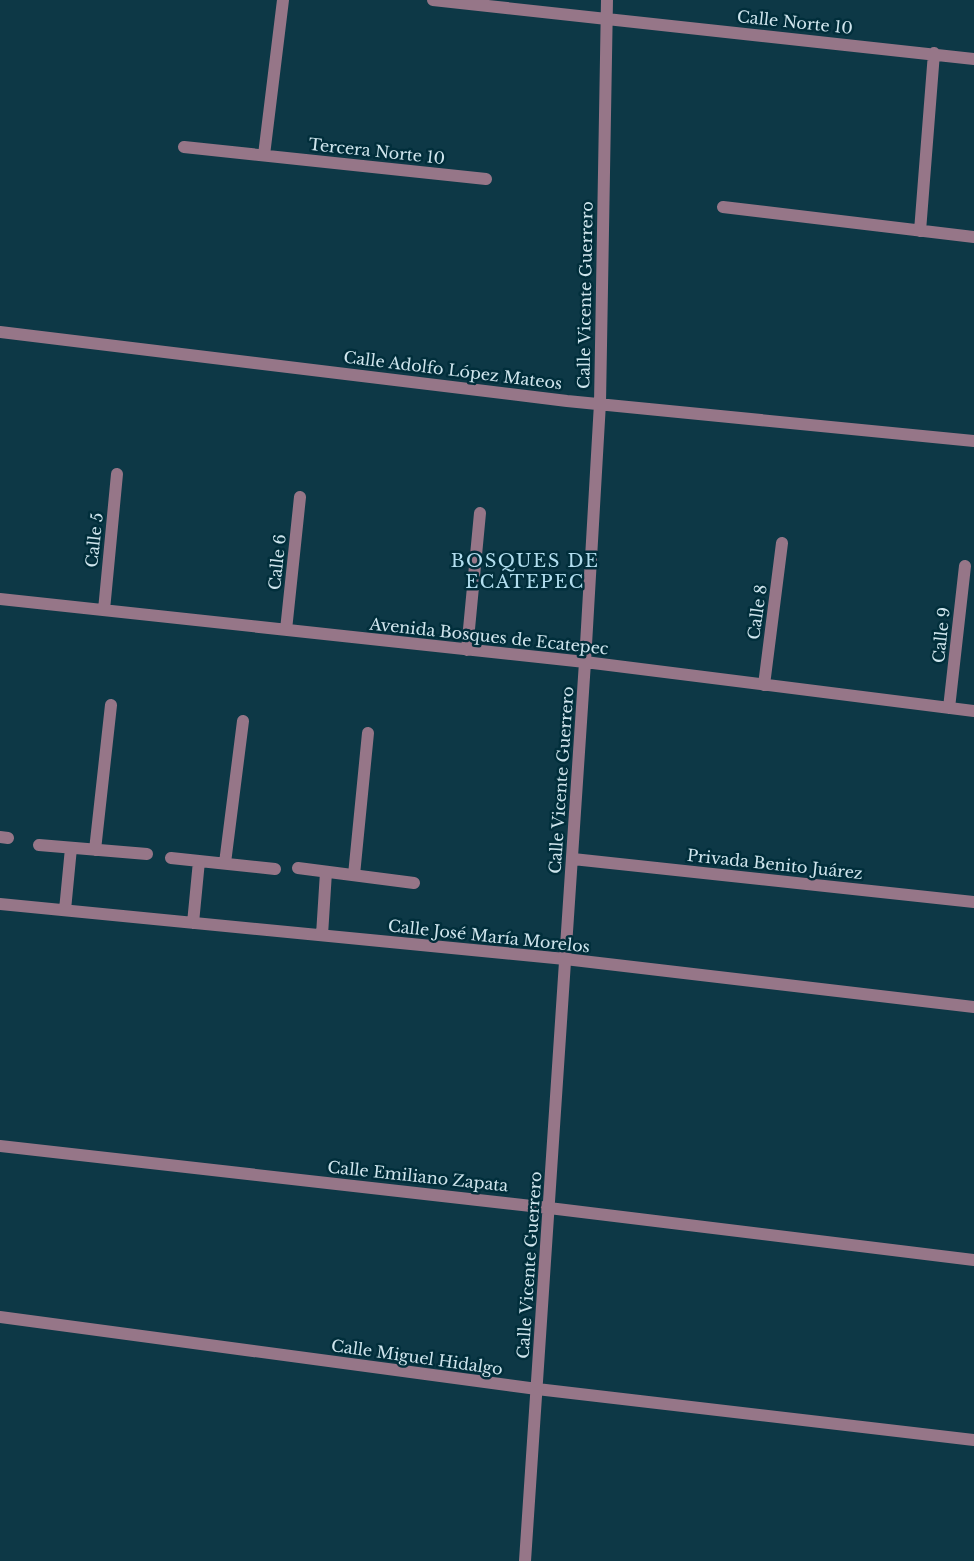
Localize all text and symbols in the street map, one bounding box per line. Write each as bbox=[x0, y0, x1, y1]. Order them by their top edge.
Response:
street label: Calle Norte 10 bbox=[736, 6, 854, 38]
street label: Tercera Norte 10 bbox=[308, 134, 446, 168]
street label: Calle Vicente Guerrero bbox=[573, 201, 597, 389]
street label: Calle Adolfo López Mateos bbox=[343, 347, 563, 393]
street label: Calle 5 bbox=[81, 512, 107, 568]
street label: Calle 6 bbox=[264, 533, 290, 591]
district label: BOSQUES DE ECATEPEC bbox=[451, 550, 599, 593]
street label: Calle 8 bbox=[743, 583, 771, 641]
street label: Calle 9 bbox=[928, 606, 954, 664]
street label: Avenida Bosques de Ecatepec bbox=[368, 613, 610, 659]
street label: Calle Vicente Guerrero bbox=[544, 686, 578, 874]
street label: Privada Benito Juárez bbox=[686, 845, 864, 883]
street label: Calle José María Morelos bbox=[387, 915, 591, 957]
street label: Calle Emiliano Zapata bbox=[327, 1157, 509, 1195]
street label: Calle Vicente Guerrero bbox=[512, 1171, 546, 1359]
street label: Calle Miguel Hidalgo bbox=[330, 1335, 504, 1379]

